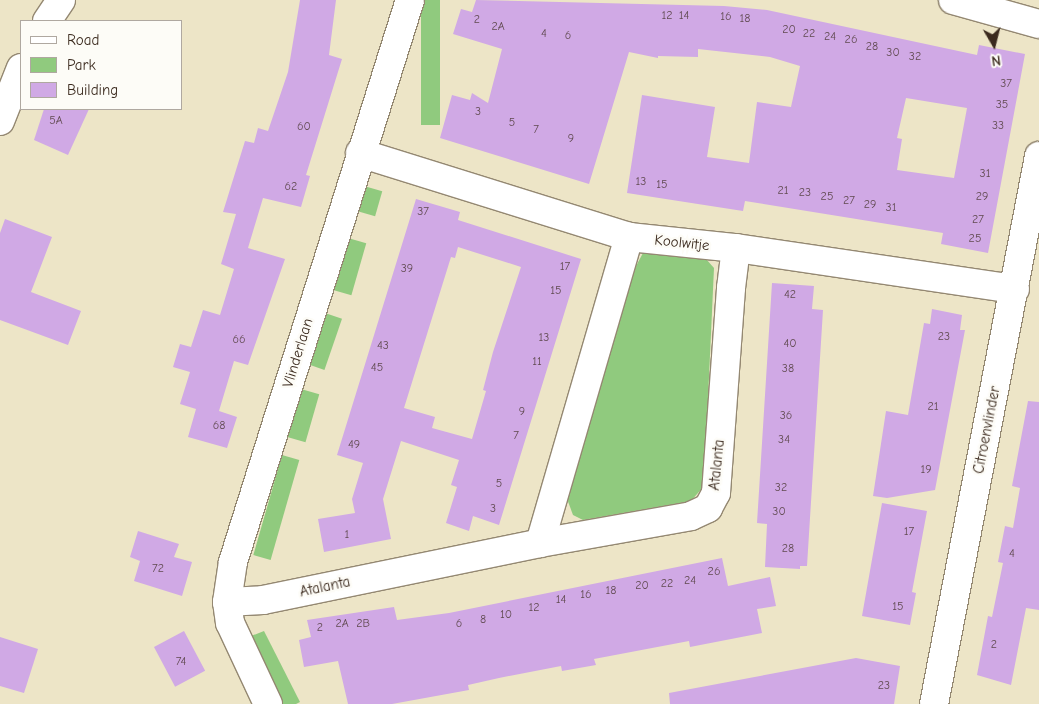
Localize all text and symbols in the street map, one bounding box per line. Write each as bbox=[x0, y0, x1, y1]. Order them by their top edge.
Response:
house number: 12 bbox=[661, 9, 673, 23]
house number: 14 bbox=[679, 9, 689, 23]
house number: 16 bbox=[720, 10, 732, 24]
house number: 18 bbox=[740, 12, 750, 26]
house number: 2 bbox=[474, 13, 480, 27]
legend bbox=[20, 20, 182, 110]
house number: 2A bbox=[491, 20, 505, 34]
north arrow bbox=[969, 20, 1019, 70]
house number: 20 bbox=[782, 23, 796, 37]
house number: 4 bbox=[541, 27, 547, 41]
house number: 22 bbox=[803, 27, 815, 41]
house number: 6 bbox=[565, 29, 571, 43]
house number: 24 bbox=[824, 30, 836, 44]
text: Road bbox=[67, 31, 99, 49]
house number: 26 bbox=[845, 33, 857, 47]
house number: 28 bbox=[866, 40, 878, 54]
house number: 30 bbox=[886, 46, 900, 60]
house number: 32 bbox=[909, 50, 921, 64]
text: N bbox=[990, 51, 1002, 69]
text: Park bbox=[67, 56, 96, 74]
house number: 37 bbox=[1000, 77, 1012, 91]
text: Building bbox=[67, 81, 118, 99]
house number: 35 bbox=[996, 98, 1008, 112]
house number: 3 bbox=[475, 105, 481, 119]
house number: 5A bbox=[49, 114, 63, 128]
house number: 5 bbox=[509, 116, 515, 130]
house number: 33 bbox=[992, 119, 1004, 133]
house number: 60 bbox=[297, 120, 311, 134]
house number: 7 bbox=[533, 123, 539, 137]
house number: 9 bbox=[568, 132, 574, 146]
house number: 31 bbox=[980, 167, 990, 181]
house number: 13 bbox=[636, 175, 646, 189]
house number: 15 bbox=[656, 178, 668, 192]
house number: 62 bbox=[285, 180, 297, 194]
house number: 21 bbox=[777, 184, 789, 198]
house number: 23 bbox=[799, 186, 811, 200]
house number: 25 bbox=[821, 190, 833, 204]
house number: 29 bbox=[976, 190, 988, 204]
house number: 27 bbox=[843, 194, 855, 208]
house number: 29 bbox=[864, 198, 876, 212]
house number: 31 bbox=[886, 201, 896, 215]
house number: 37 bbox=[417, 205, 429, 219]
house number: 27 bbox=[972, 213, 984, 227]
street label: Koolwitje bbox=[654, 231, 710, 255]
house number: 25 bbox=[969, 232, 981, 246]
house number: 17 bbox=[560, 260, 570, 274]
house number: 39 bbox=[401, 262, 413, 276]
house number: 15 bbox=[550, 284, 562, 298]
house number: 42 bbox=[784, 288, 796, 302]
street label: Vlinderlaan bbox=[279, 316, 317, 390]
house number: 23 bbox=[938, 330, 950, 344]
house number: 13 bbox=[539, 331, 549, 345]
house number: 66 bbox=[232, 333, 246, 347]
house number: 40 bbox=[783, 337, 797, 351]
house number: 43 bbox=[377, 339, 389, 353]
house number: 11 bbox=[532, 355, 542, 369]
house number: 45 bbox=[371, 361, 383, 375]
house number: 38 bbox=[782, 362, 794, 376]
street label: Citroenvlinder bbox=[970, 385, 1004, 475]
house number: 21 bbox=[927, 400, 939, 414]
house number: 9 bbox=[519, 405, 525, 419]
house number: 36 bbox=[780, 409, 792, 423]
house number: 68 bbox=[213, 419, 225, 433]
house number: 7 bbox=[513, 429, 519, 443]
house number: 34 bbox=[778, 433, 790, 447]
house number: 49 bbox=[348, 438, 360, 452]
street label: Atalanta bbox=[705, 439, 729, 491]
house number: 19 bbox=[920, 463, 932, 477]
house number: 5 bbox=[496, 477, 502, 491]
house number: 32 bbox=[775, 481, 787, 495]
house number: 3 bbox=[490, 502, 496, 516]
house number: 30 bbox=[772, 505, 786, 519]
house number: 17 bbox=[904, 525, 914, 539]
house number: 1 bbox=[345, 528, 349, 542]
house number: 28 bbox=[782, 542, 794, 556]
house number: 4 bbox=[1009, 547, 1015, 561]
house number: 72 bbox=[152, 562, 164, 576]
house number: 26 bbox=[708, 565, 720, 579]
street label: Atalanta bbox=[298, 573, 352, 601]
house number: 24 bbox=[684, 574, 696, 588]
house number: 22 bbox=[661, 577, 673, 591]
house number: 20 bbox=[635, 579, 649, 593]
house number: 18 bbox=[606, 584, 616, 598]
house number: 16 bbox=[580, 588, 592, 602]
house number: 14 bbox=[556, 593, 566, 607]
house number: 15 bbox=[892, 600, 904, 614]
house number: 12 bbox=[528, 601, 540, 615]
house number: 10 bbox=[500, 608, 512, 622]
house number: 8 bbox=[480, 613, 486, 627]
house number: 2A bbox=[335, 617, 349, 631]
house number: 2B bbox=[356, 617, 370, 631]
house number: 6 bbox=[456, 617, 462, 631]
house number: 2 bbox=[317, 621, 323, 635]
house number: 2 bbox=[991, 638, 997, 652]
house number: 74 bbox=[176, 655, 186, 669]
house number: 23 bbox=[878, 679, 890, 693]

